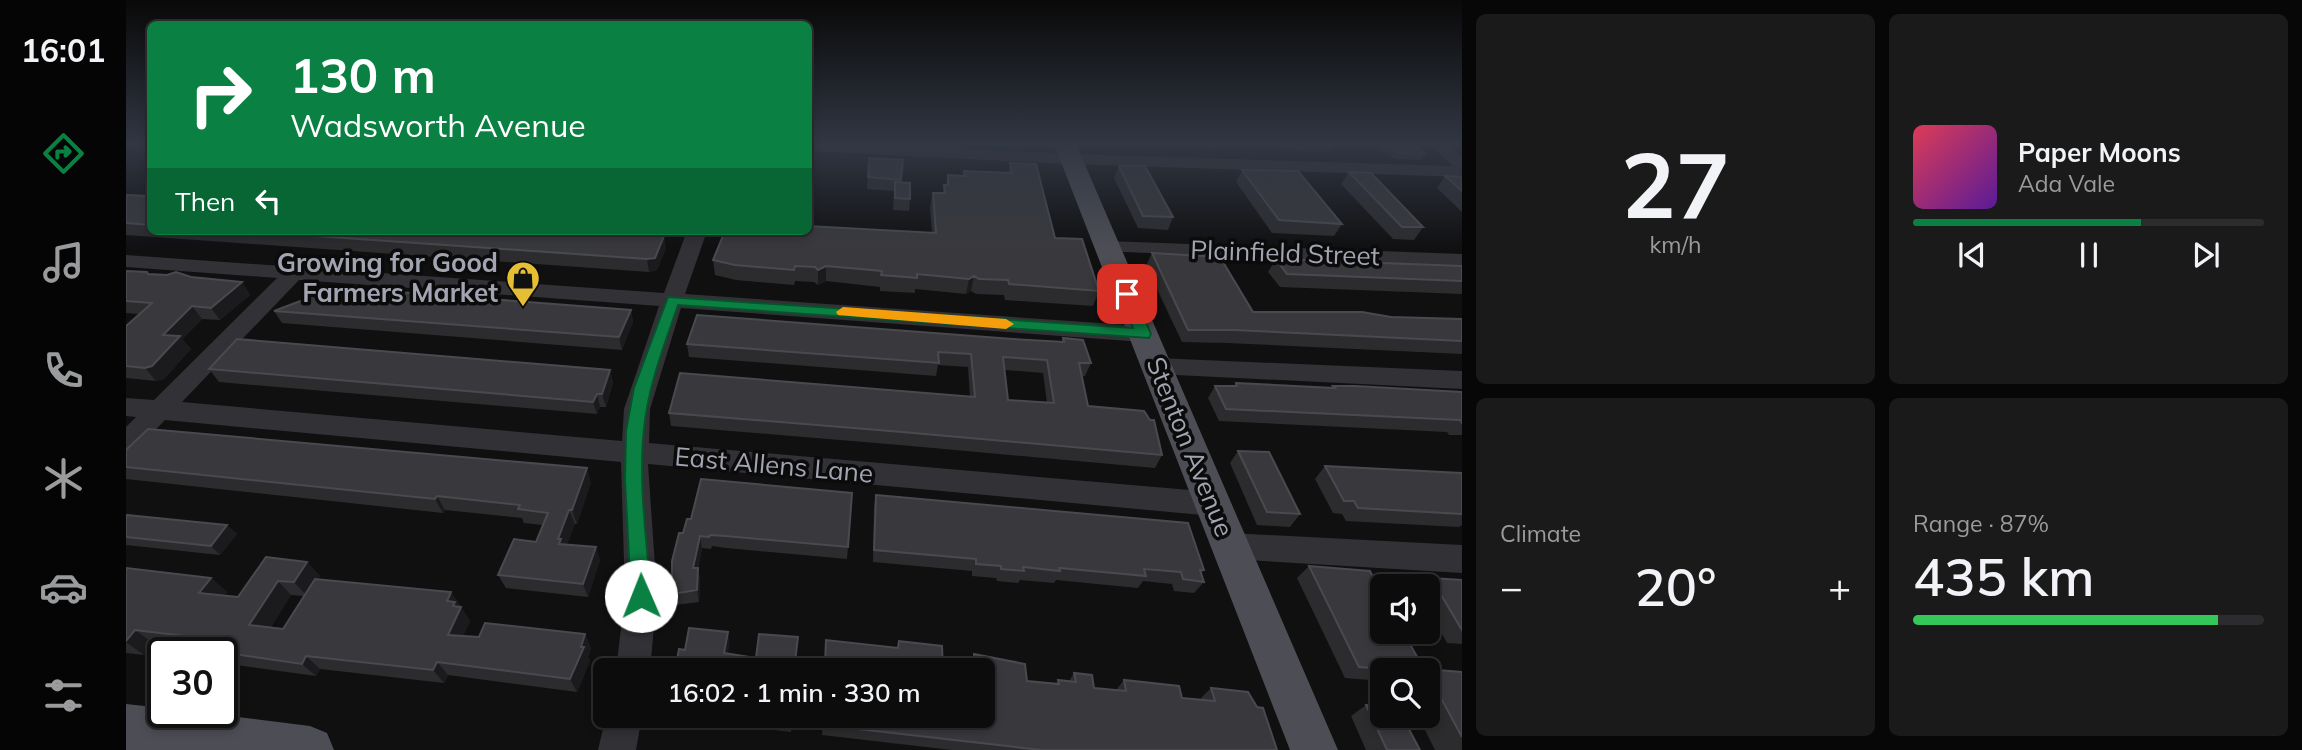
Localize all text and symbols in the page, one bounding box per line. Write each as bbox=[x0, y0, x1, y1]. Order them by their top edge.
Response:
text: 16:01 bbox=[21, 30, 105, 70]
text: 130 m bbox=[290, 44, 436, 105]
icon: right bbox=[175, 49, 266, 140]
text: Wadsworth Avenue bbox=[290, 105, 586, 145]
text: 27 bbox=[1621, 127, 1730, 241]
icon: directions bbox=[39, 129, 88, 178]
text: Paper Moons bbox=[2018, 136, 2181, 169]
text: Ada Vale bbox=[2018, 169, 2115, 198]
icon: left bbox=[249, 182, 287, 220]
text: Then bbox=[175, 185, 235, 218]
text: km/h bbox=[1649, 230, 1702, 259]
street label: Plainfield Street bbox=[1190, 233, 1380, 272]
icon: previous bbox=[1953, 236, 1991, 274]
icon: pause bbox=[2070, 236, 2108, 274]
icon: next bbox=[2187, 236, 2225, 274]
icon: music bbox=[39, 238, 88, 287]
place label: Growing for Good Farmers Market bbox=[277, 246, 498, 309]
shop icon: Growing for Good Farmers Market bbox=[504, 259, 542, 308]
pin bbox=[1097, 264, 1157, 324]
icon: arrive bbox=[1108, 275, 1146, 313]
icon: phone bbox=[39, 346, 88, 395]
street label: Stenton Avenue bbox=[1139, 352, 1242, 541]
street label: East Allens Lane bbox=[673, 439, 875, 490]
icon: climate bbox=[39, 454, 88, 503]
text: Range · 87% bbox=[1913, 509, 2049, 538]
text: Climate bbox=[1500, 519, 1581, 548]
text: 435 km bbox=[1913, 544, 2094, 609]
text: 20° bbox=[1635, 554, 1716, 619]
position arrow bbox=[604, 559, 678, 633]
icon: car bbox=[39, 563, 88, 612]
text: − bbox=[1500, 563, 1523, 611]
text: + bbox=[1828, 563, 1851, 611]
map controls bbox=[1370, 574, 1440, 728]
button: sound bbox=[1370, 574, 1440, 644]
speed limit sign: 30 bbox=[147, 637, 238, 728]
button: search bbox=[1370, 658, 1440, 728]
icon: filters bbox=[39, 671, 88, 720]
text: 16:02 · 1 min · 330 m bbox=[667, 676, 921, 709]

